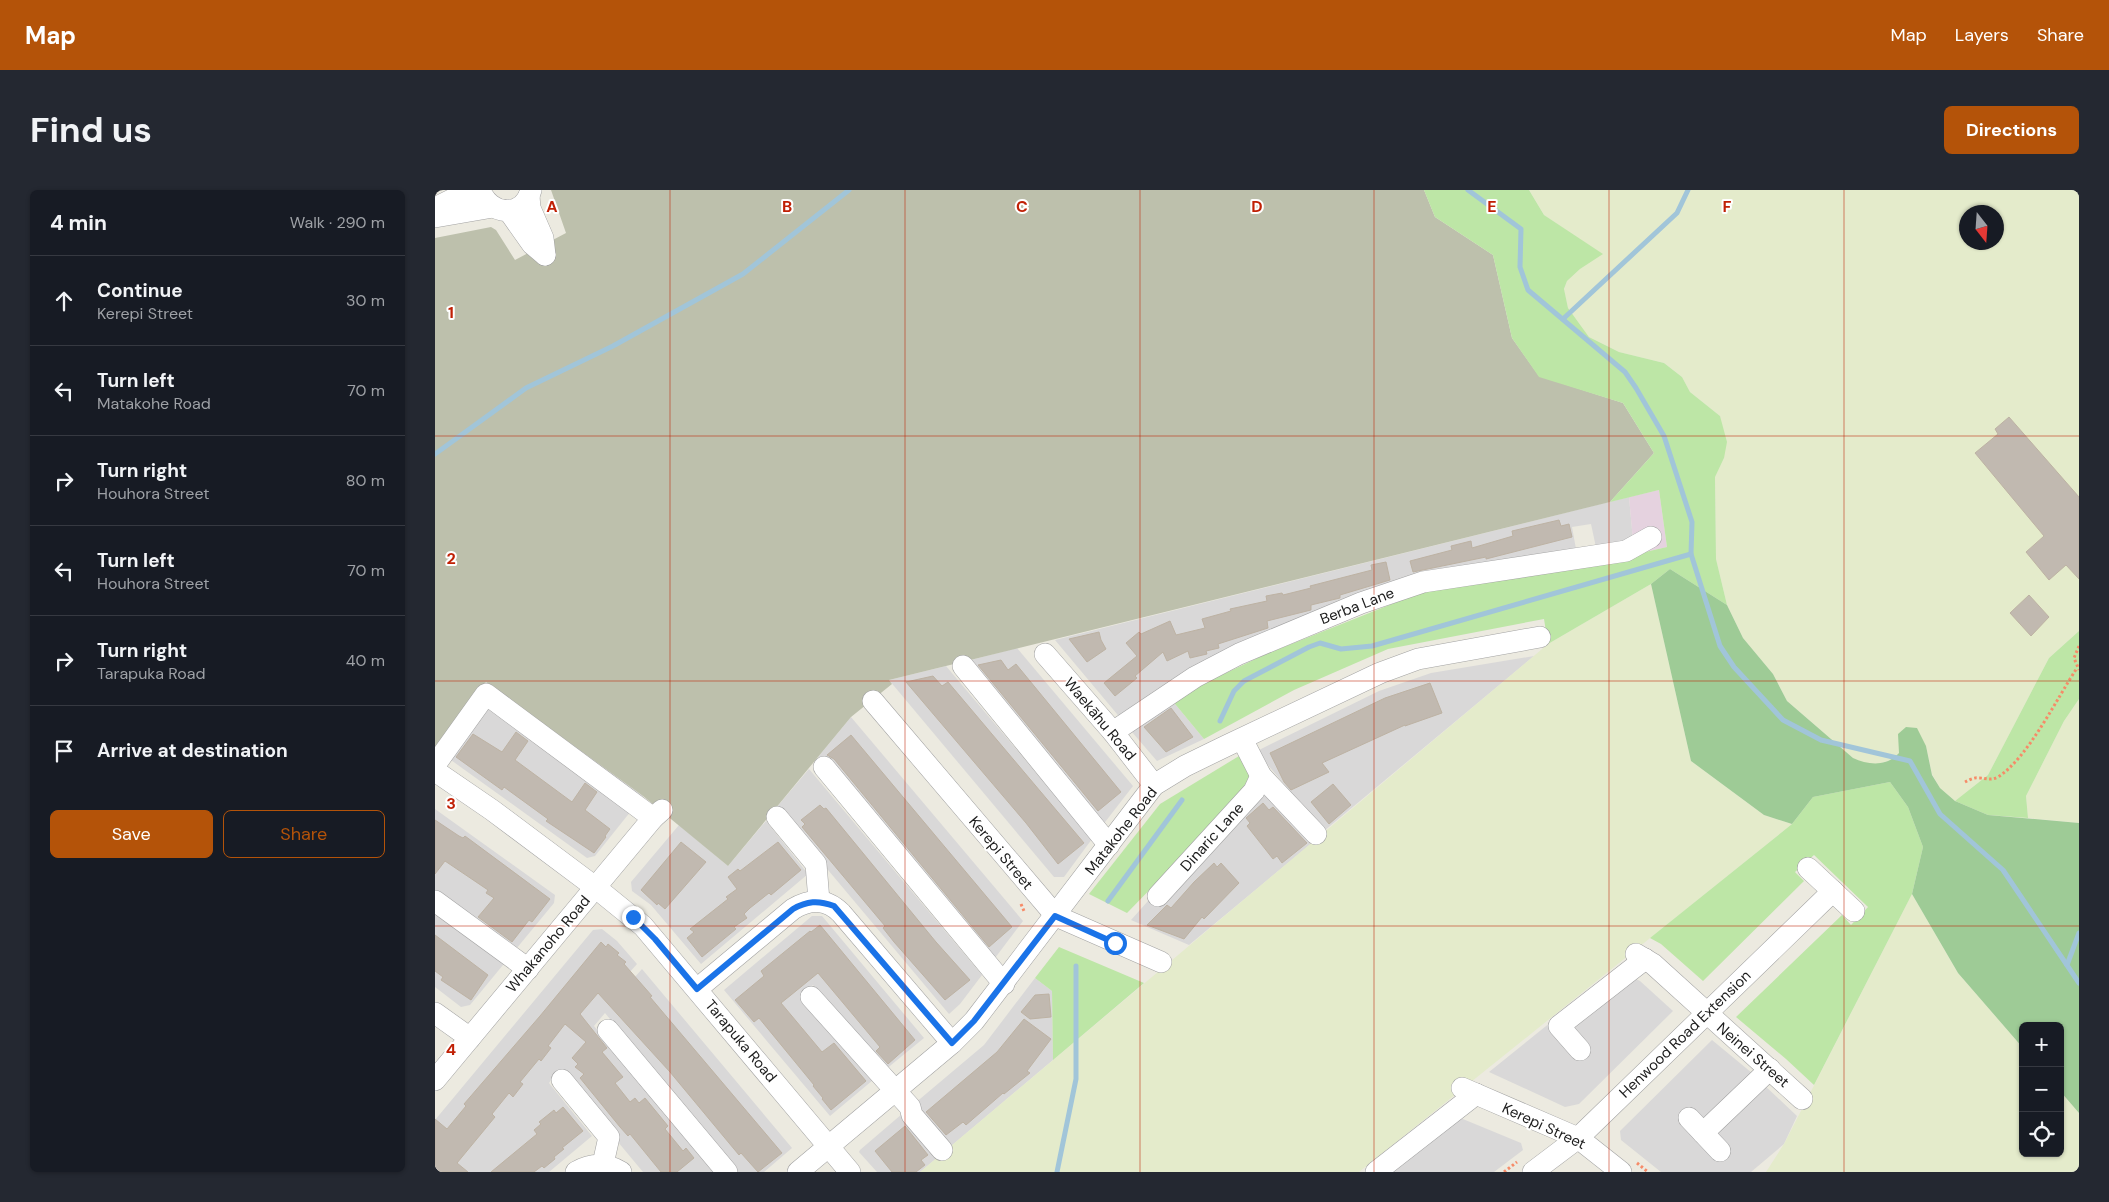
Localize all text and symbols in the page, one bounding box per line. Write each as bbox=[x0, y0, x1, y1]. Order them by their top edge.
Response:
text: Map bbox=[25, 20, 76, 51]
text: Map bbox=[1891, 23, 1927, 47]
text: Layers bbox=[1955, 23, 2009, 47]
text: Share bbox=[2037, 23, 2084, 47]
button: Directions bbox=[1944, 106, 2079, 154]
text: Find us bbox=[30, 107, 152, 153]
text: A bbox=[546, 196, 558, 217]
text: B bbox=[782, 196, 792, 217]
text: C bbox=[1016, 196, 1028, 217]
text: D bbox=[1251, 196, 1263, 217]
text: E bbox=[1487, 196, 1497, 217]
text: F bbox=[1723, 196, 1732, 217]
north arrow bbox=[1959, 205, 2004, 250]
text: 4 min bbox=[50, 209, 107, 237]
text: Walk · 290 m bbox=[290, 212, 385, 233]
text: Continue bbox=[97, 278, 183, 303]
icon: ahead bbox=[50, 287, 78, 315]
text: 30 m bbox=[346, 290, 385, 311]
text: 1 bbox=[448, 302, 454, 323]
text: Kerepi Street bbox=[97, 303, 193, 324]
text: Turn left bbox=[97, 368, 175, 393]
icon: left bbox=[50, 377, 78, 405]
text: 70 m bbox=[347, 380, 385, 401]
text: Matakohe Road bbox=[97, 393, 211, 414]
text: Turn right bbox=[97, 458, 187, 483]
icon: right bbox=[50, 467, 78, 495]
text: 80 m bbox=[346, 470, 385, 491]
text: Houhora Street bbox=[97, 483, 209, 504]
text: Turn left bbox=[97, 548, 175, 573]
text: 2 bbox=[446, 548, 456, 569]
icon: left bbox=[50, 557, 78, 585]
text: 70 m bbox=[347, 560, 385, 581]
text: Houhora Street bbox=[97, 573, 209, 594]
street label: Berba Lane bbox=[1317, 583, 1397, 629]
text: Turn right bbox=[97, 638, 187, 663]
icon: right bbox=[50, 647, 78, 675]
text: 40 m bbox=[346, 650, 385, 671]
text: Tarapuka Road bbox=[97, 663, 206, 684]
street label: Waekāhu Road bbox=[1059, 673, 1141, 765]
icon: arrive bbox=[50, 737, 78, 765]
text: Arrive at destination bbox=[97, 738, 288, 763]
street label: Matakohe Road bbox=[1080, 783, 1162, 879]
text: 3 bbox=[446, 793, 456, 814]
street label: Dinaric Lane bbox=[1176, 798, 1248, 876]
button: Save bbox=[50, 810, 213, 858]
button: Share bbox=[223, 810, 385, 858]
street label: Kerepi Street bbox=[964, 812, 1038, 894]
street label: Whakanoho Road bbox=[501, 891, 595, 997]
route end bbox=[622, 906, 645, 929]
route start bbox=[1104, 932, 1127, 955]
street label: Henwood Road Extension bbox=[1615, 966, 1755, 1102]
street label: Tarapuka Road bbox=[701, 996, 781, 1086]
street label: Neinei Street bbox=[1713, 1018, 1794, 1092]
map controls bbox=[2019, 1022, 2064, 1157]
button: + bbox=[2019, 1022, 2064, 1067]
text: 4 bbox=[446, 1039, 456, 1060]
button: − bbox=[2019, 1067, 2064, 1112]
street label: Kerepi Street bbox=[1499, 1098, 1589, 1154]
button: locate bbox=[2019, 1112, 2064, 1157]

